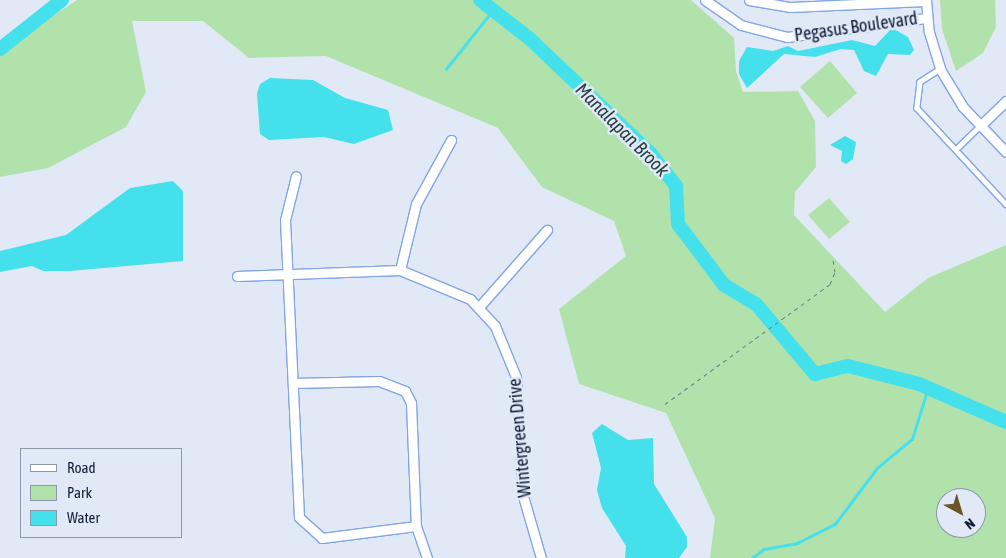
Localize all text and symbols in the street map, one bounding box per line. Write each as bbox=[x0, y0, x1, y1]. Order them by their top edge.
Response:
street label: Pegasus Boulevard bbox=[793, 8, 919, 46]
water label: Manalapan Brook bbox=[570, 78, 674, 182]
street label: Wintergreen Drive bbox=[504, 378, 536, 498]
legend bbox=[20, 448, 182, 538]
text: Road bbox=[67, 459, 96, 476]
text: Park bbox=[67, 484, 92, 501]
north arrow bbox=[936, 488, 986, 538]
text: Water bbox=[67, 509, 100, 526]
text: N bbox=[962, 515, 978, 533]

